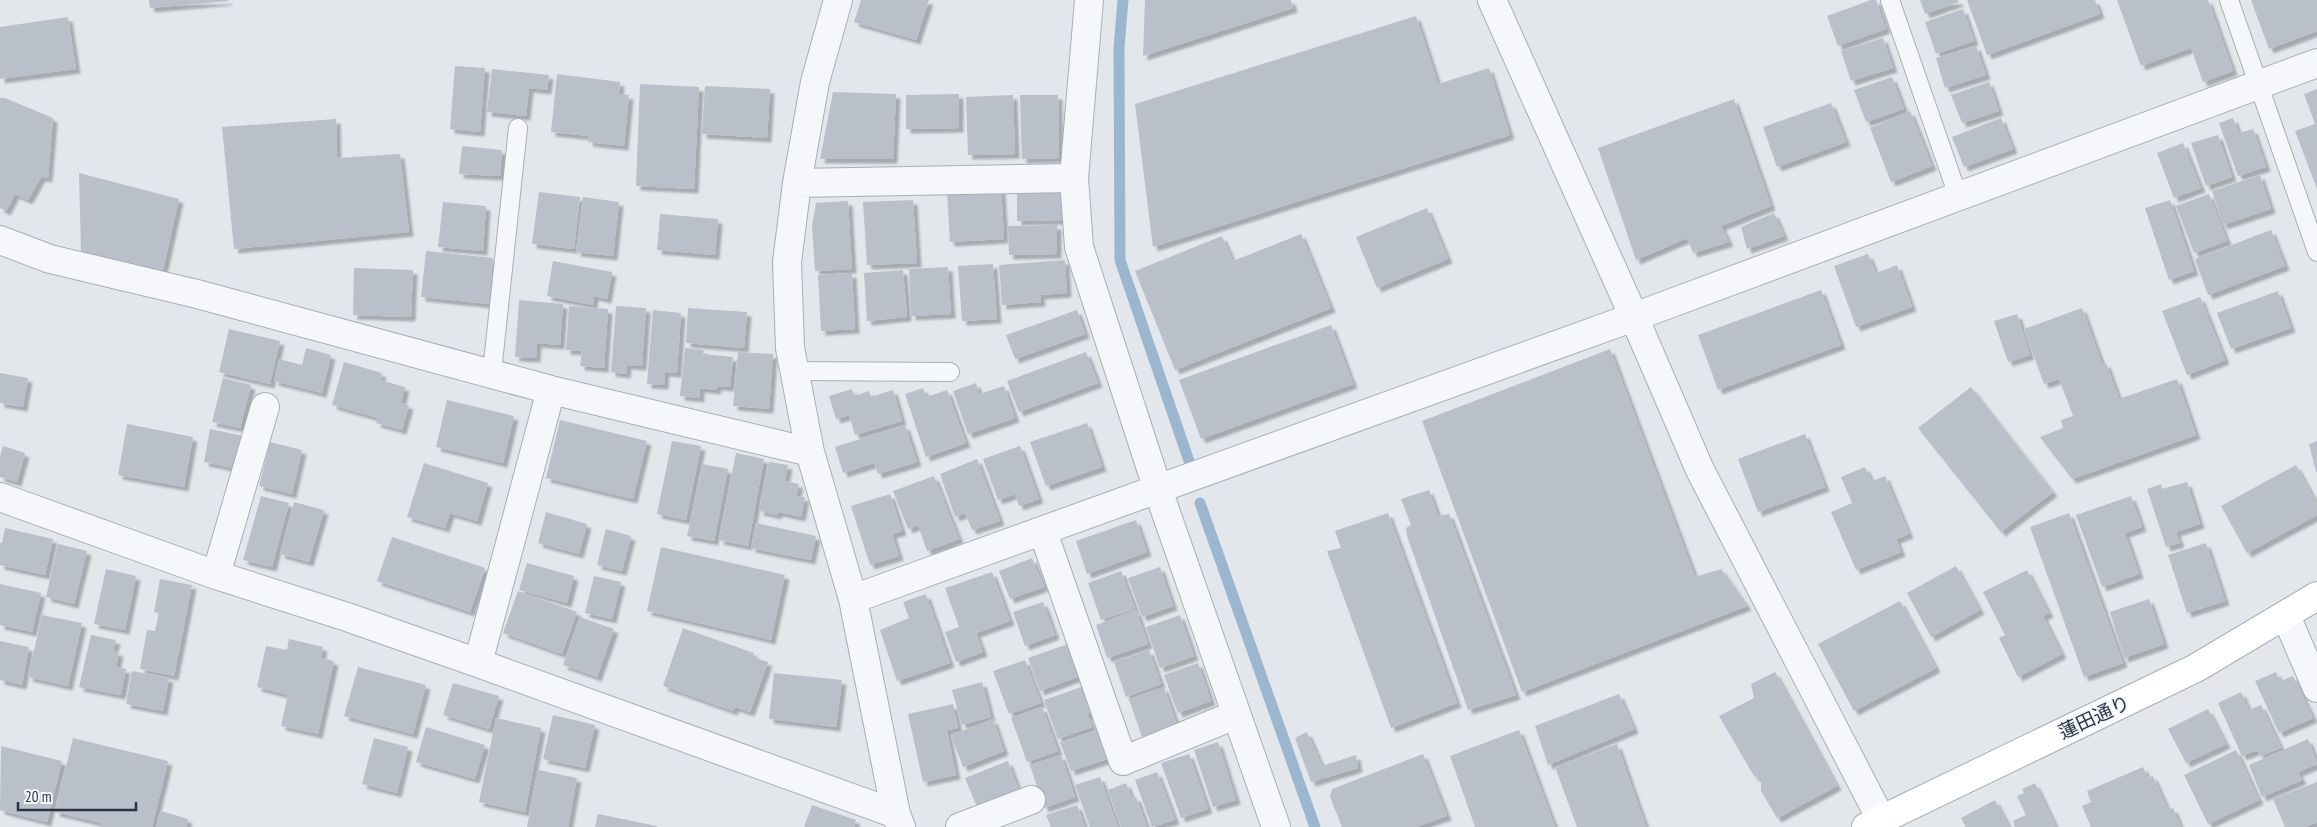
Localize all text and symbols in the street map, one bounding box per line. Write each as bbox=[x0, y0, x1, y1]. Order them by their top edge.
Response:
street label: 蓮田通り bbox=[2054, 690, 2134, 744]
scale bar bbox=[18, 780, 135, 812]
text: 20 m bbox=[25, 787, 51, 806]

